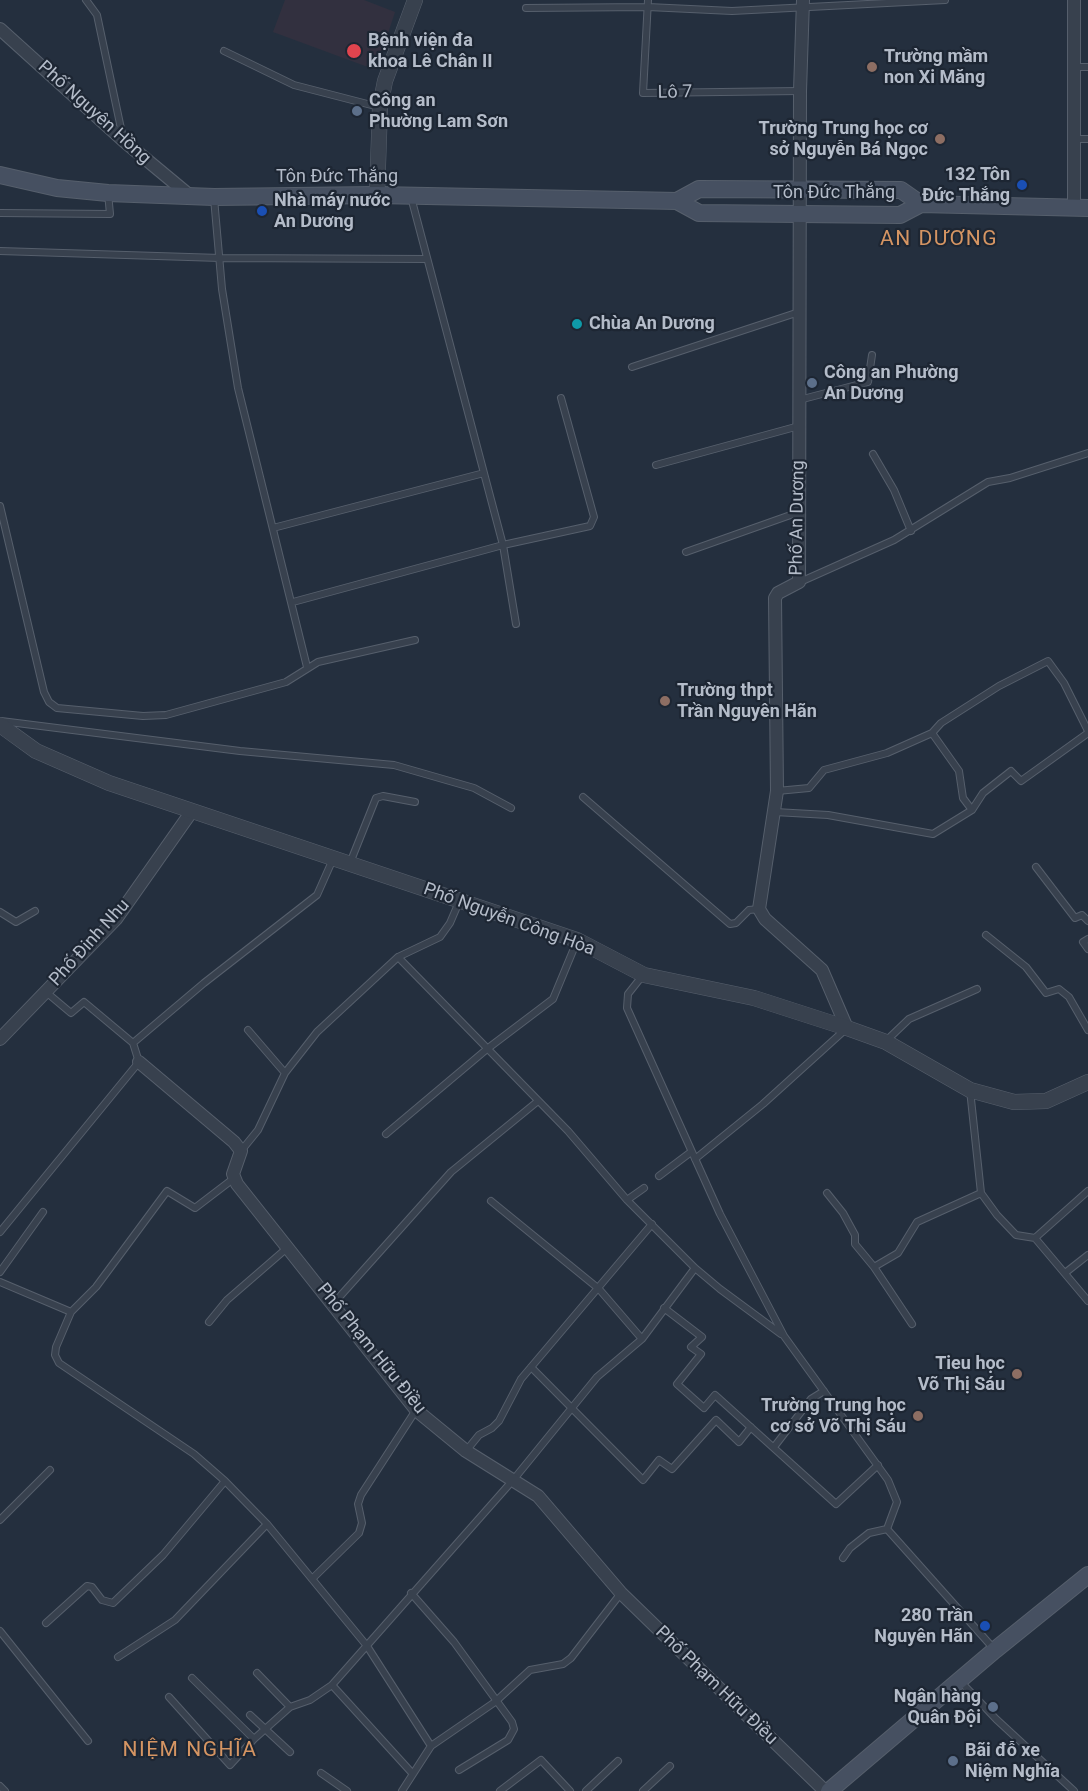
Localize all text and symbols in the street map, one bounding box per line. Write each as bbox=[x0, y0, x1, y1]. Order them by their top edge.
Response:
place label: Bệnh viện đa khoa Lê Chân II bbox=[368, 30, 492, 72]
marker: Bệnh viện đa khoa Lê Chân II bbox=[345, 42, 363, 60]
place label: Trường mầm non Xi Măng bbox=[884, 46, 988, 88]
street label: Phố Nguyên Hồng bbox=[33, 57, 155, 169]
marker: Trường mầm non Xi Măng bbox=[865, 60, 879, 74]
street label: Lô 7 bbox=[658, 82, 692, 104]
place label: Công an Phường Lam Sơn bbox=[369, 90, 508, 132]
marker: Công an Phường Lam Sơn bbox=[350, 104, 364, 118]
place label: Trường Trung học cơ sở Nguyễn Bá Ngọc bbox=[759, 118, 928, 160]
marker: Trường Trung học cơ sở Nguyễn Bá Ngọc bbox=[933, 132, 947, 146]
place label: 132 Tôn Đức Thắng bbox=[922, 164, 1010, 207]
street label: Tôn Đức Thắng bbox=[276, 166, 398, 188]
marker: 132 Tôn Đức Thắng bbox=[1015, 178, 1029, 192]
street label: Tôn Đức Thắng bbox=[773, 182, 895, 204]
place label: Nhà máy nước An Dương bbox=[274, 190, 390, 232]
marker: Nhà máy nước An Dương bbox=[255, 204, 269, 218]
district label: AN DƯƠNG bbox=[880, 227, 998, 253]
place label: Chùa An Dương bbox=[589, 313, 715, 335]
marker: Chùa An Dương bbox=[570, 317, 584, 331]
place label: Công an Phường An Dương bbox=[824, 362, 958, 404]
marker: Công an Phường An Dương bbox=[805, 376, 819, 390]
street label: Phố An Dương bbox=[786, 460, 810, 576]
place label: Trường thpt Trần Nguyên Hãn bbox=[677, 680, 817, 722]
marker: Trường thpt Trần Nguyên Hãn bbox=[658, 694, 672, 708]
street label: Phố Nguyễn Công Hòa bbox=[420, 879, 598, 961]
street label: Phố Đinh Nhu bbox=[45, 895, 135, 991]
street label: Phố Phạm Hữu Điều bbox=[312, 1279, 430, 1419]
place label: Tieu học Võ Thị Sáu bbox=[918, 1353, 1005, 1396]
marker: Tieu học Võ Thị Sáu bbox=[1010, 1367, 1024, 1381]
place label: Trường Trung học cơ sở Võ Thị Sáu bbox=[761, 1395, 906, 1438]
marker: Trường Trung học cơ sở Võ Thị Sáu bbox=[911, 1409, 925, 1423]
place label: 280 Trần Nguyên Hãn bbox=[874, 1605, 973, 1648]
marker: 280 Trần Nguyên Hãn bbox=[978, 1619, 992, 1633]
street label: Phố Phạm Hữu Điều bbox=[650, 1622, 782, 1750]
place label: Ngân hàng Quân Đội bbox=[894, 1686, 981, 1728]
marker: Ngân hàng Quân Đội bbox=[986, 1700, 1000, 1714]
district label: NIỆM NGHĨA bbox=[122, 1738, 258, 1764]
place label: Bãi đỗ xe Niệm Nghĩa bbox=[965, 1740, 1060, 1782]
marker: Bãi đỗ xe Niệm Nghĩa bbox=[946, 1754, 960, 1768]

